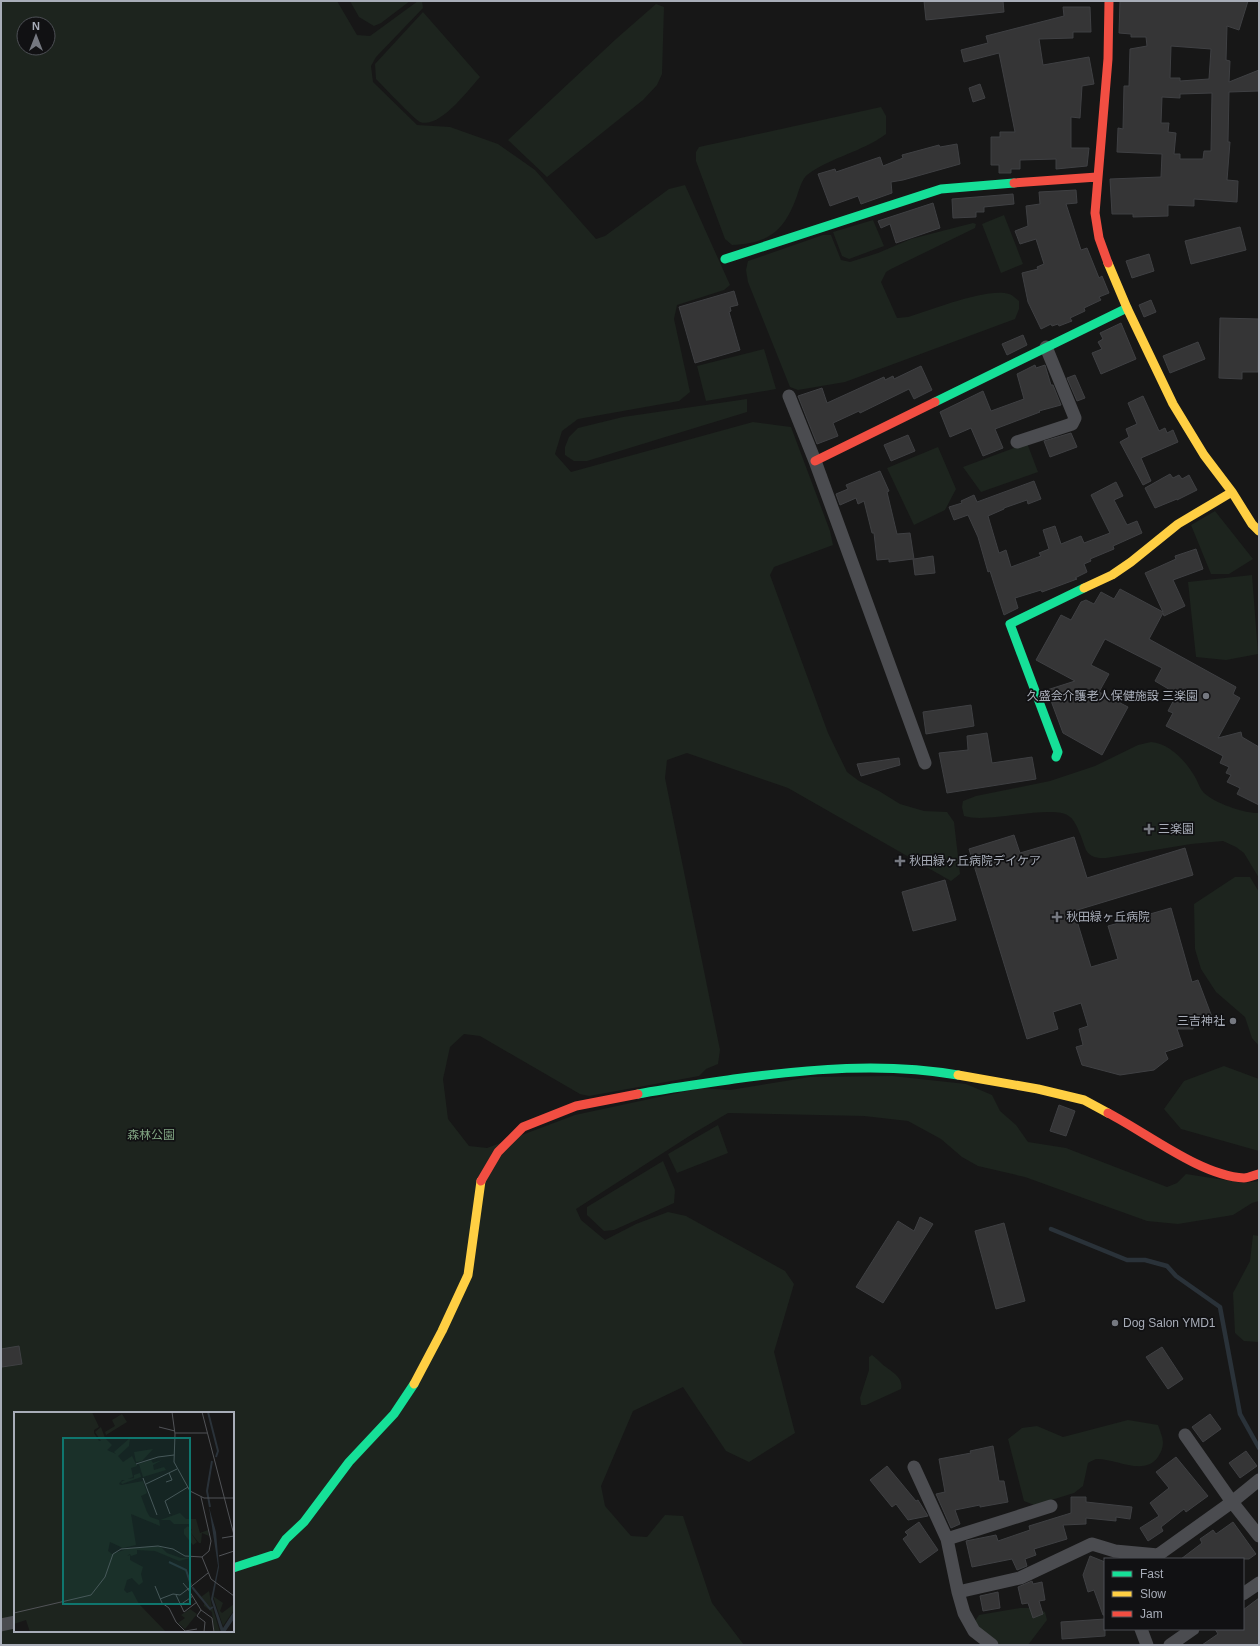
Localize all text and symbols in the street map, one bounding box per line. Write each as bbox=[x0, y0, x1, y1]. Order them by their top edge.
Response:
north arrow bbox=[16, 16, 56, 56]
text: N bbox=[32, 20, 40, 32]
place label: 久盛会介護老人保健施設 三楽園 bbox=[1027, 689, 1198, 703]
marker: 久盛会介護老人保健施設 三楽園 bbox=[1201, 691, 1211, 701]
place label: 三楽園 bbox=[1158, 822, 1194, 836]
marker: 三楽園 bbox=[1143, 823, 1155, 835]
place label: 秋田緑ヶ丘病院デイケア bbox=[909, 854, 1041, 868]
marker: 秋田緑ヶ丘病院デイケア bbox=[894, 855, 906, 867]
place label: 秋田緑ヶ丘病院 bbox=[1066, 910, 1150, 924]
marker: 秋田緑ヶ丘病院 bbox=[1051, 911, 1063, 923]
place label: 三吉神社 bbox=[1177, 1014, 1225, 1028]
marker: 三吉神社 bbox=[1228, 1016, 1238, 1026]
park label: 森林公園 bbox=[127, 1128, 175, 1142]
place label: Dog Salon YMD1 bbox=[1123, 1316, 1216, 1330]
marker: Dog Salon YMD1 bbox=[1110, 1318, 1120, 1328]
inset map bbox=[14, 1412, 234, 1632]
legend bbox=[1104, 1558, 1244, 1630]
text: Fast bbox=[1140, 1567, 1164, 1581]
text: Slow bbox=[1140, 1587, 1166, 1601]
text: Jam bbox=[1140, 1607, 1163, 1621]

